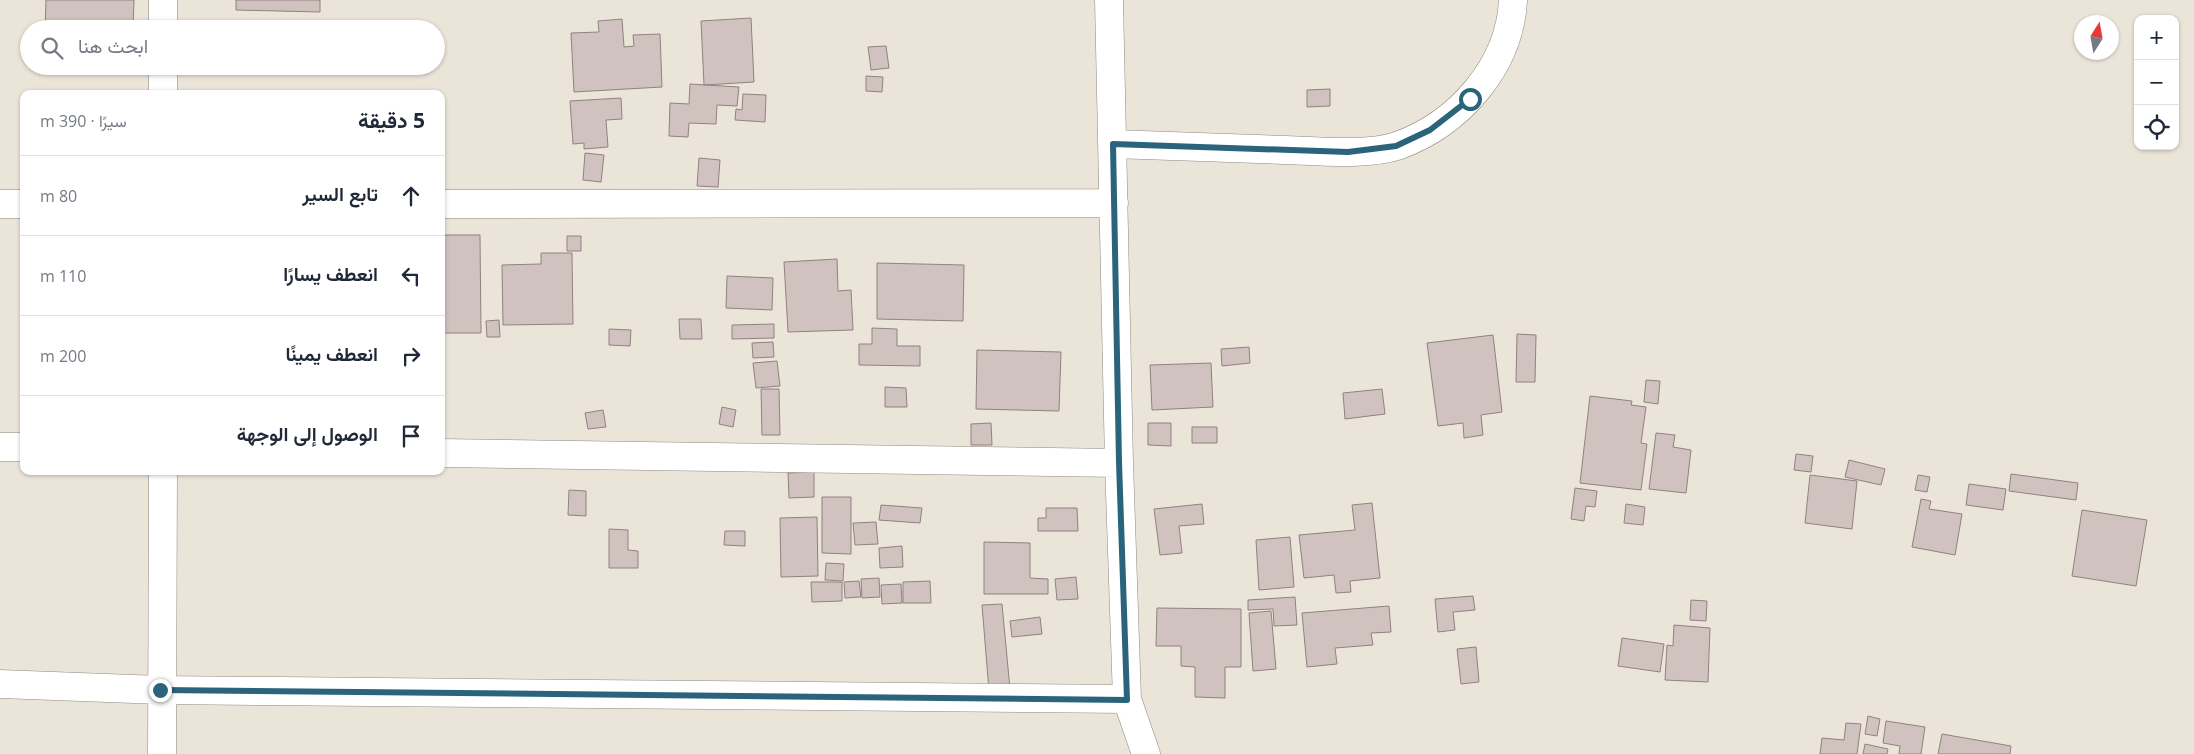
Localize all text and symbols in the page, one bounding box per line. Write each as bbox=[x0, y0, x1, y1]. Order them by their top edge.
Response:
north arrow bbox=[2074, 15, 2119, 60]
map controls bbox=[2134, 15, 2179, 150]
button: + bbox=[2134, 15, 2179, 60]
search box bbox=[20, 20, 445, 75]
text: ابحث هنا bbox=[78, 33, 148, 59]
icon: search bbox=[38, 34, 66, 62]
button: − bbox=[2134, 60, 2179, 105]
route start bbox=[1459, 88, 1482, 111]
button: locate bbox=[2134, 105, 2179, 150]
text: 5 دقيقة bbox=[358, 106, 425, 134]
text: سيرًا · 390 m bbox=[40, 110, 127, 132]
text: تابع السير bbox=[302, 181, 378, 207]
icon: ahead bbox=[397, 182, 425, 210]
text: 80 m bbox=[40, 185, 77, 207]
text: انعطف يسارًا bbox=[283, 261, 378, 287]
icon: left bbox=[397, 262, 425, 290]
text: 110 m bbox=[40, 265, 86, 287]
text: انعطف يمينًا bbox=[285, 341, 378, 367]
icon: right bbox=[397, 342, 425, 370]
text: 200 m bbox=[40, 345, 86, 367]
text: الوصول إلى الوجهة bbox=[237, 421, 378, 447]
icon: arrive bbox=[397, 422, 425, 450]
route end bbox=[149, 679, 172, 702]

